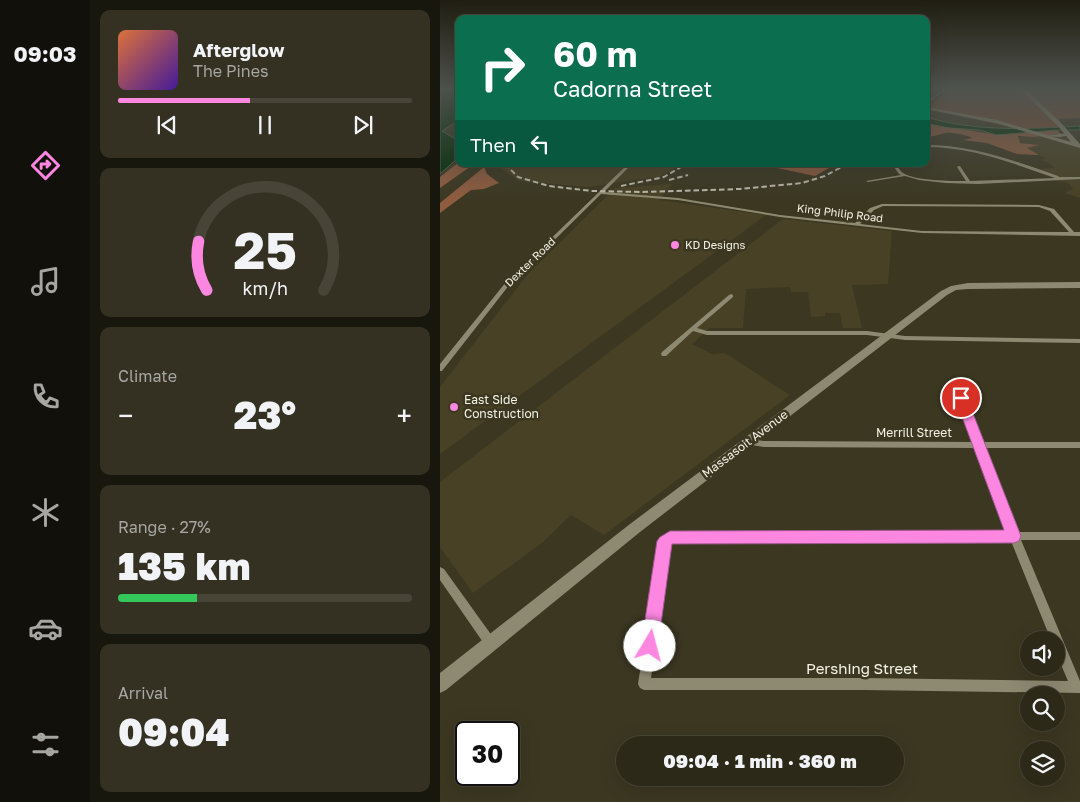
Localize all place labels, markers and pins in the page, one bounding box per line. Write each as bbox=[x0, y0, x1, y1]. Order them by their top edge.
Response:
place label: KD Designs bbox=[685, 238, 745, 251]
marker: KD Designs bbox=[669, 239, 681, 251]
pin bbox=[940, 377, 982, 419]
place label: East Side Construction bbox=[464, 392, 539, 421]
marker: East Side Construction bbox=[448, 401, 460, 413]

